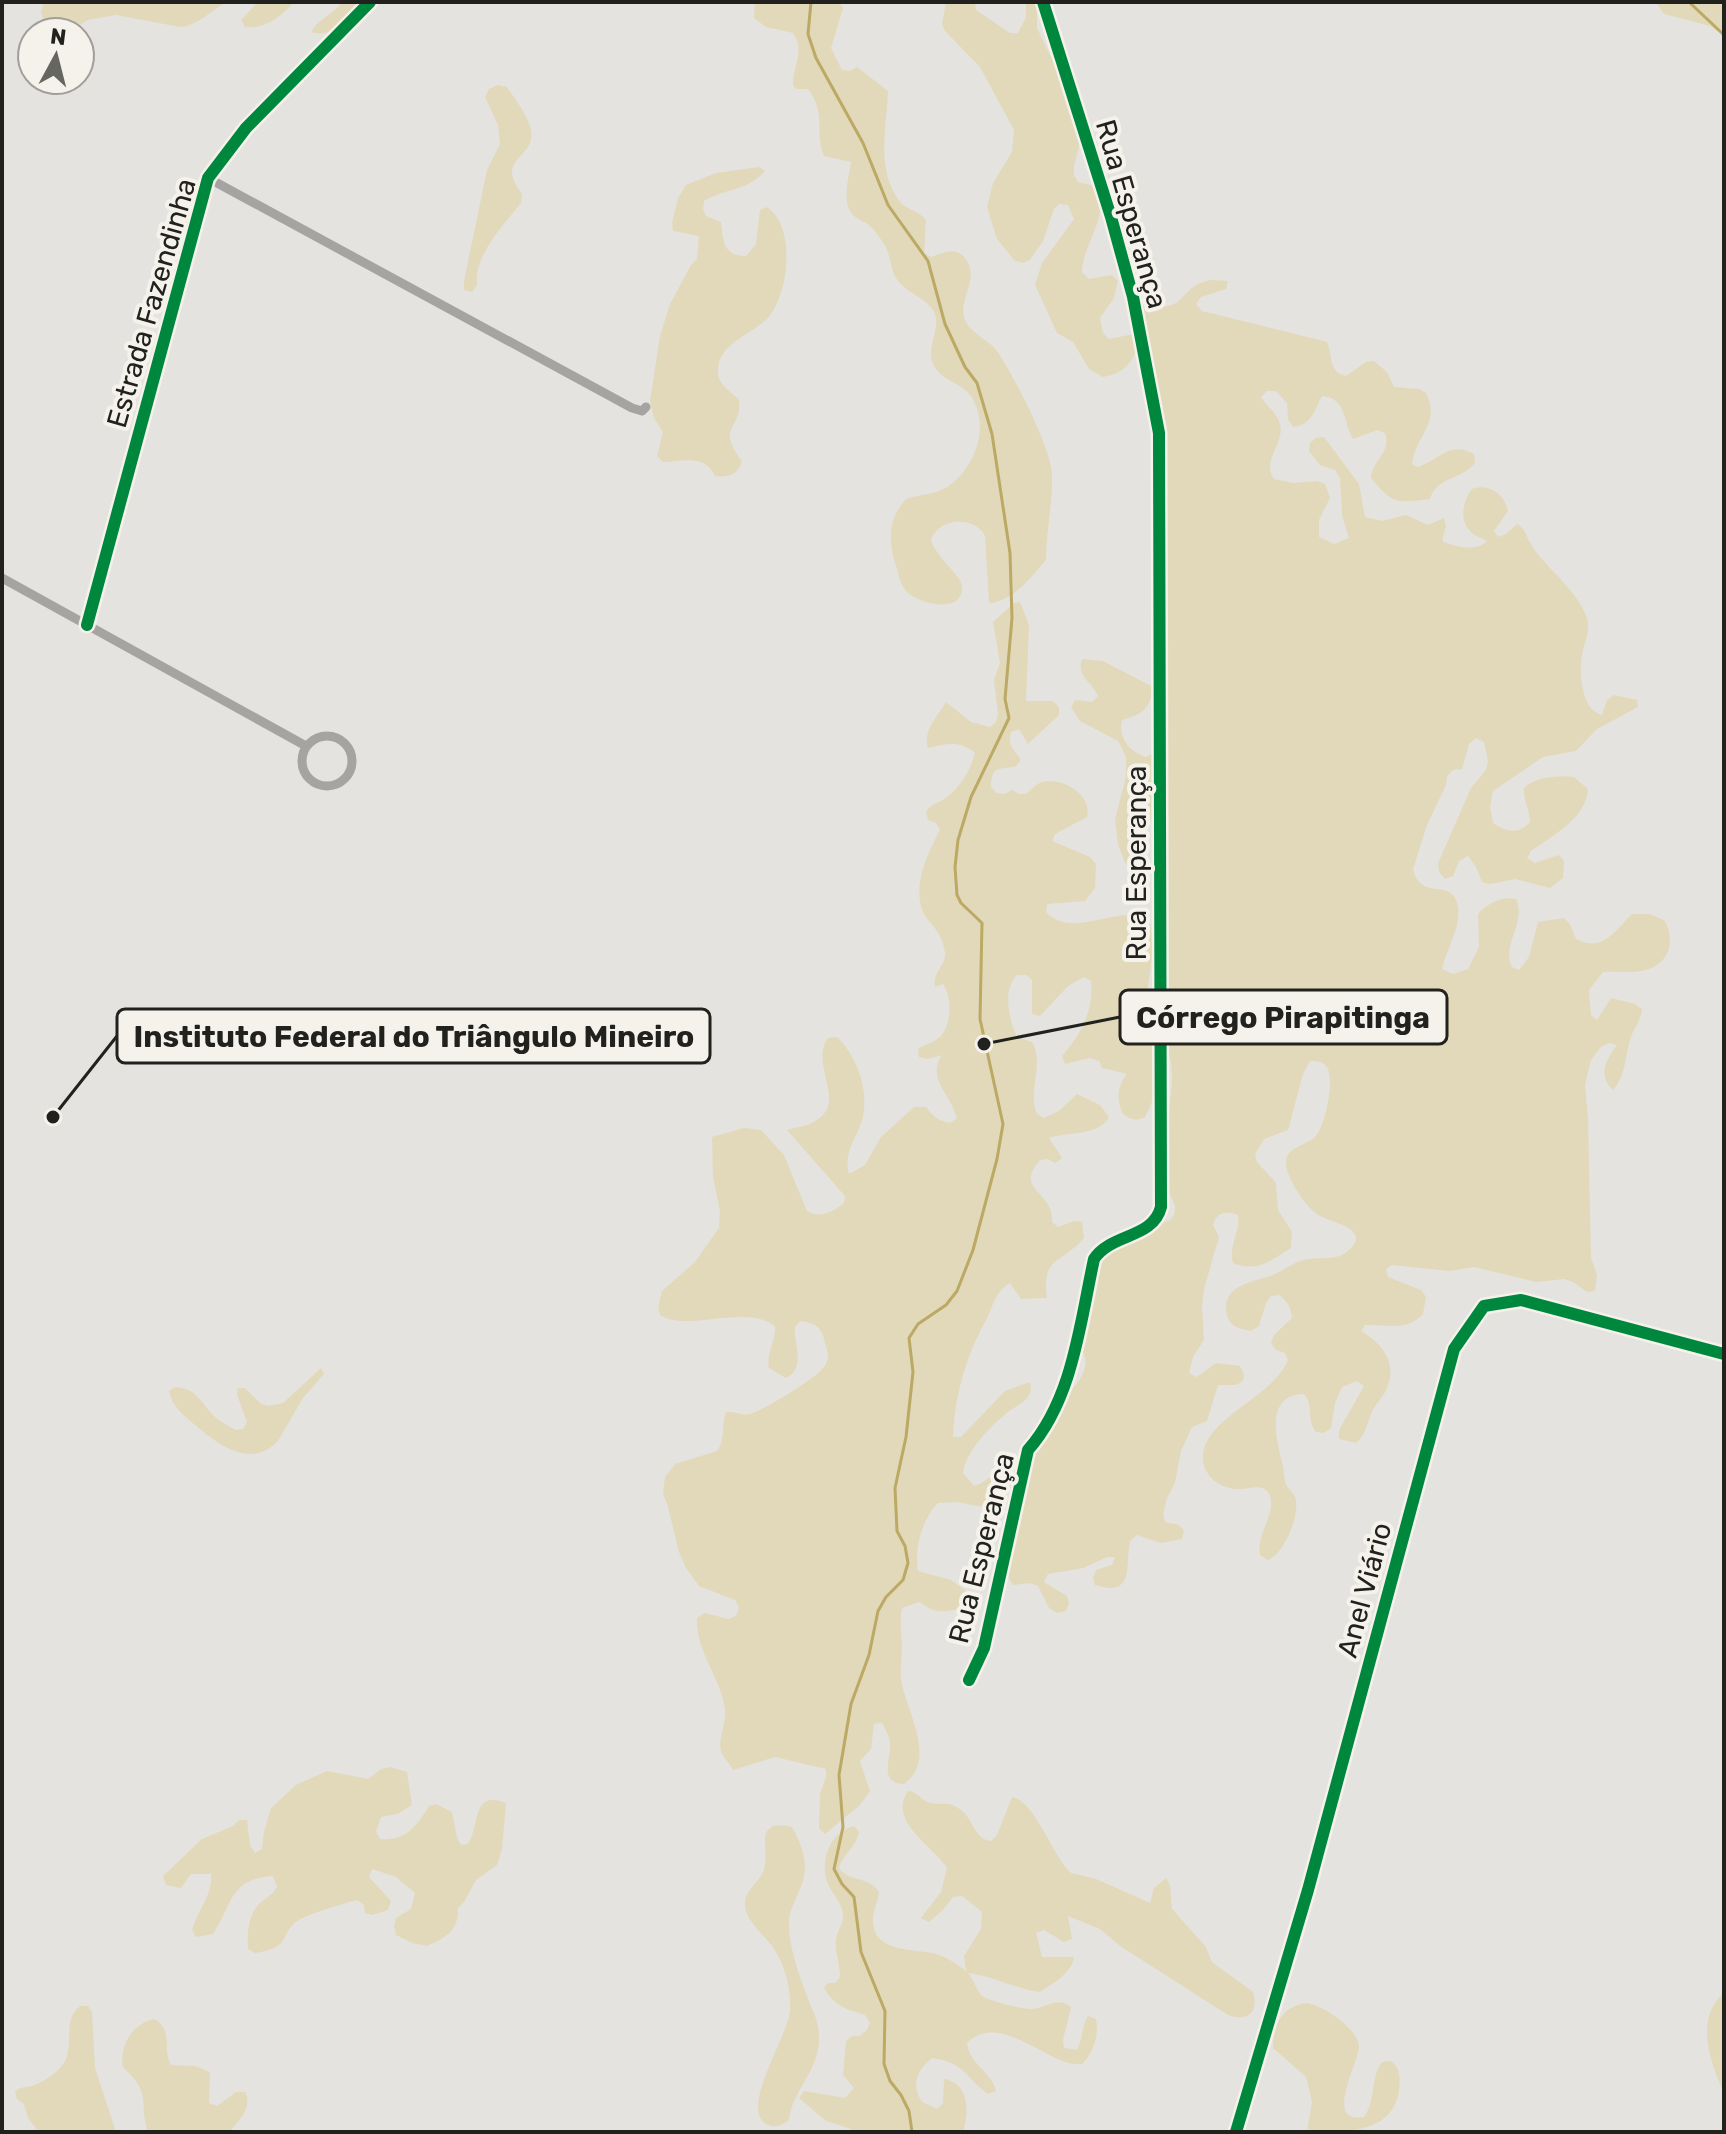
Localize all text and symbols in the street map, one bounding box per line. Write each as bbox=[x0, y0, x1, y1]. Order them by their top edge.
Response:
north arrow bbox=[16, 16, 96, 96]
text: N bbox=[49, 22, 68, 51]
street label: Rua Esperança bbox=[1089, 116, 1174, 312]
street label: Estrada Fazendinha bbox=[100, 175, 203, 432]
street label: Rua Esperança bbox=[1120, 766, 1153, 960]
callout: Córrego Pirapitinga bbox=[1120, 990, 1447, 1044]
text: Córrego Pirapitinga bbox=[1136, 1000, 1430, 1036]
callout: Instituto Federal do Triângulo Mineiro bbox=[117, 1009, 710, 1063]
text: Instituto Federal do Triângulo Mineiro bbox=[134, 1019, 694, 1055]
street label: Rua Esperança bbox=[942, 1450, 1021, 1647]
street label: Anel Viário bbox=[1331, 1519, 1398, 1661]

